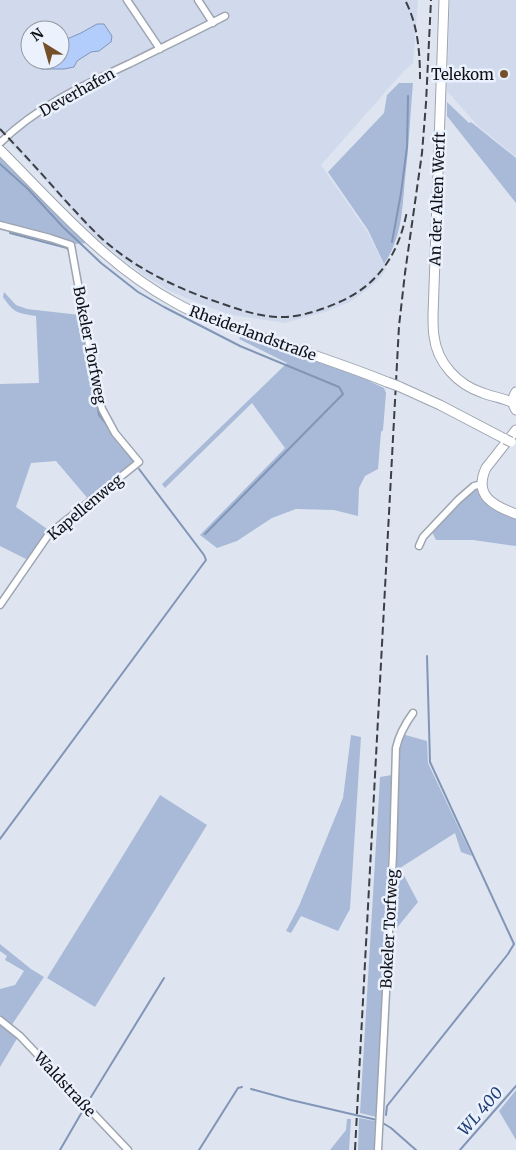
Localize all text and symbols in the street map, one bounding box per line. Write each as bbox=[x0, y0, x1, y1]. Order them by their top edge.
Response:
north arrow bbox=[20, 20, 70, 70]
text: N bbox=[27, 24, 47, 45]
street label: Deverhafen bbox=[36, 63, 118, 121]
place label: Telekom bbox=[431, 65, 494, 84]
marker: Telekom bbox=[498, 68, 510, 80]
street label: An der Alten Werft bbox=[425, 132, 449, 267]
street label: Bokeler Torfweg bbox=[69, 284, 111, 406]
street label: Rheiderlandstraße bbox=[187, 301, 319, 365]
street label: Kapellenweg bbox=[44, 470, 126, 544]
street label: Bokeler Torfweg bbox=[376, 869, 402, 989]
street label: Waldstraße bbox=[29, 1047, 100, 1121]
water label: WL 400 bbox=[453, 1083, 507, 1139]

